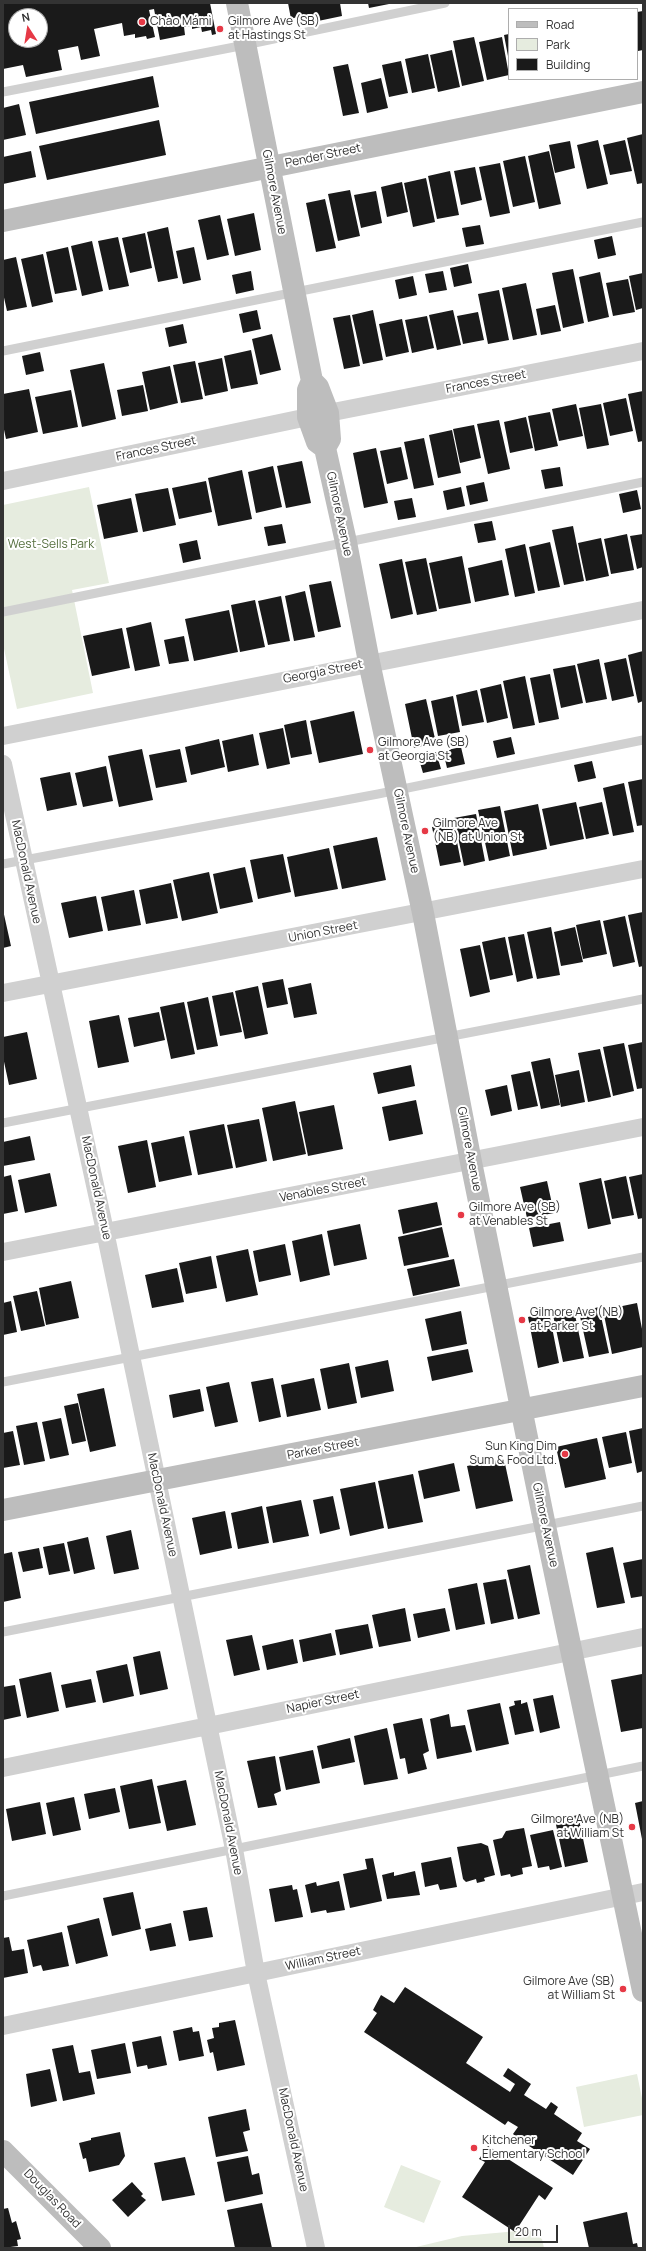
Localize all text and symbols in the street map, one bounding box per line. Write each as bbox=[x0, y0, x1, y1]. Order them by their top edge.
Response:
north arrow bbox=[8, 8, 48, 48]
legend bbox=[508, 8, 638, 80]
text: N bbox=[20, 9, 31, 25]
place label: Chào Mámì bbox=[150, 15, 212, 29]
place label: Gilmore Ave (SB) at Hastings St bbox=[228, 15, 320, 43]
text: Road bbox=[546, 16, 574, 33]
marker: Chào Mámì bbox=[137, 17, 147, 27]
marker: Gilmore Ave (SB) at Hastings St bbox=[215, 24, 225, 34]
text: Park bbox=[546, 36, 570, 53]
text: Building bbox=[546, 56, 590, 73]
street label: Pender Street bbox=[284, 141, 362, 171]
street label: Gilmore Avenue bbox=[259, 148, 289, 236]
street label: Frances Street bbox=[445, 367, 527, 397]
street label: Frances Street bbox=[115, 434, 197, 464]
street label: Gilmore Avenue bbox=[323, 470, 355, 558]
park label: West-Sells Park bbox=[8, 538, 94, 552]
street label: Georgia Street bbox=[282, 657, 364, 687]
place label: Gilmore Ave (SB) at Georgia St bbox=[378, 736, 470, 764]
marker: Gilmore Ave (SB) at Georgia St bbox=[365, 745, 375, 755]
street label: Gilmore Avenue bbox=[390, 787, 422, 875]
place label: Gilmore Ave (NB) at Union St bbox=[433, 817, 522, 845]
street label: MacDonald Avenue bbox=[8, 819, 44, 925]
marker: Gilmore Ave (NB) at Union St bbox=[420, 826, 430, 836]
street label: Union Street bbox=[287, 918, 359, 946]
street label: Gilmore Avenue bbox=[454, 1105, 484, 1193]
street label: MacDonald Avenue bbox=[78, 1135, 114, 1241]
street label: Venables Street bbox=[278, 1175, 368, 1205]
place label: Gilmore Ave (SB) at Venables St bbox=[469, 1201, 561, 1229]
marker: Gilmore Ave (SB) at Venables St bbox=[456, 1210, 466, 1220]
place label: Gilmore Ave (NB) at Parker St bbox=[530, 1306, 623, 1334]
marker: Gilmore Ave (NB) at Parker St bbox=[517, 1315, 527, 1325]
street label: Parker Street bbox=[286, 1435, 360, 1463]
place label: Sun King Dim Sum & Food Ltd. bbox=[470, 1440, 557, 1468]
marker: Sun King Dim Sum & Food Ltd. bbox=[560, 1449, 570, 1459]
street label: MacDonald Avenue bbox=[144, 1452, 180, 1558]
street label: Gilmore Avenue bbox=[529, 1481, 561, 1569]
street label: Napier Street bbox=[285, 1687, 361, 1717]
street label: MacDonald Avenue bbox=[211, 1770, 245, 1876]
place label: Gilmore Ave (NB) at William St bbox=[531, 1813, 624, 1841]
marker: Gilmore Ave (NB) at William St bbox=[627, 1822, 637, 1832]
street label: William Street bbox=[284, 1944, 362, 1974]
place label: Gilmore Ave (SB) at William St bbox=[523, 1975, 615, 2003]
marker: Gilmore Ave (SB) at William St bbox=[618, 1984, 628, 1994]
street label: MacDonald Avenue bbox=[275, 2087, 311, 2193]
place label: Kitchener Elementary School bbox=[482, 2134, 585, 2162]
marker: Kitchener Elementary School bbox=[469, 2143, 479, 2153]
street label: Douglas Road bbox=[20, 2167, 84, 2231]
scale bar bbox=[510, 2217, 560, 2243]
text: 20 m bbox=[515, 2223, 542, 2240]

